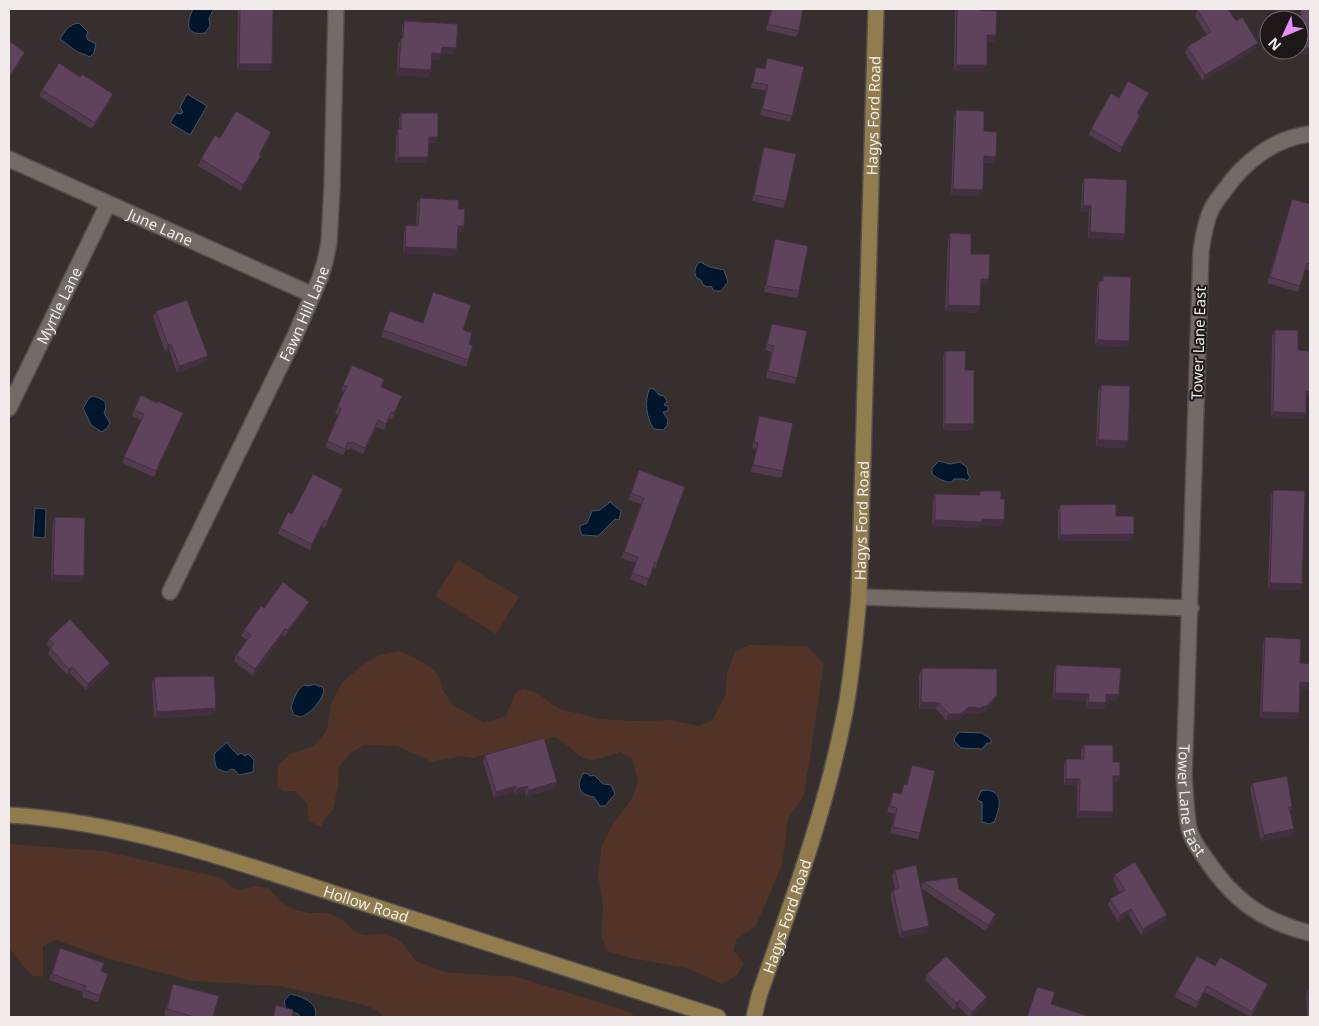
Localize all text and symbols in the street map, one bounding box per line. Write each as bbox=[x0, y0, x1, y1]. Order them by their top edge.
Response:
north arrow bbox=[1259, 10, 1309, 60]
text: N bbox=[1263, 34, 1285, 55]
street label: Hagys Ford Road bbox=[861, 56, 885, 176]
street label: June Lane bbox=[123, 203, 196, 250]
street label: Myrtle Lane bbox=[32, 264, 86, 347]
street label: Fawn Hill Lane bbox=[274, 264, 333, 364]
street label: Tower Lane East bbox=[1186, 285, 1210, 400]
street label: Hagys Ford Road bbox=[849, 460, 873, 581]
street label: Tower Lane East bbox=[1174, 744, 1211, 861]
street label: Hagys Ford Road bbox=[758, 857, 815, 976]
street label: Hollow Road bbox=[321, 881, 411, 927]

